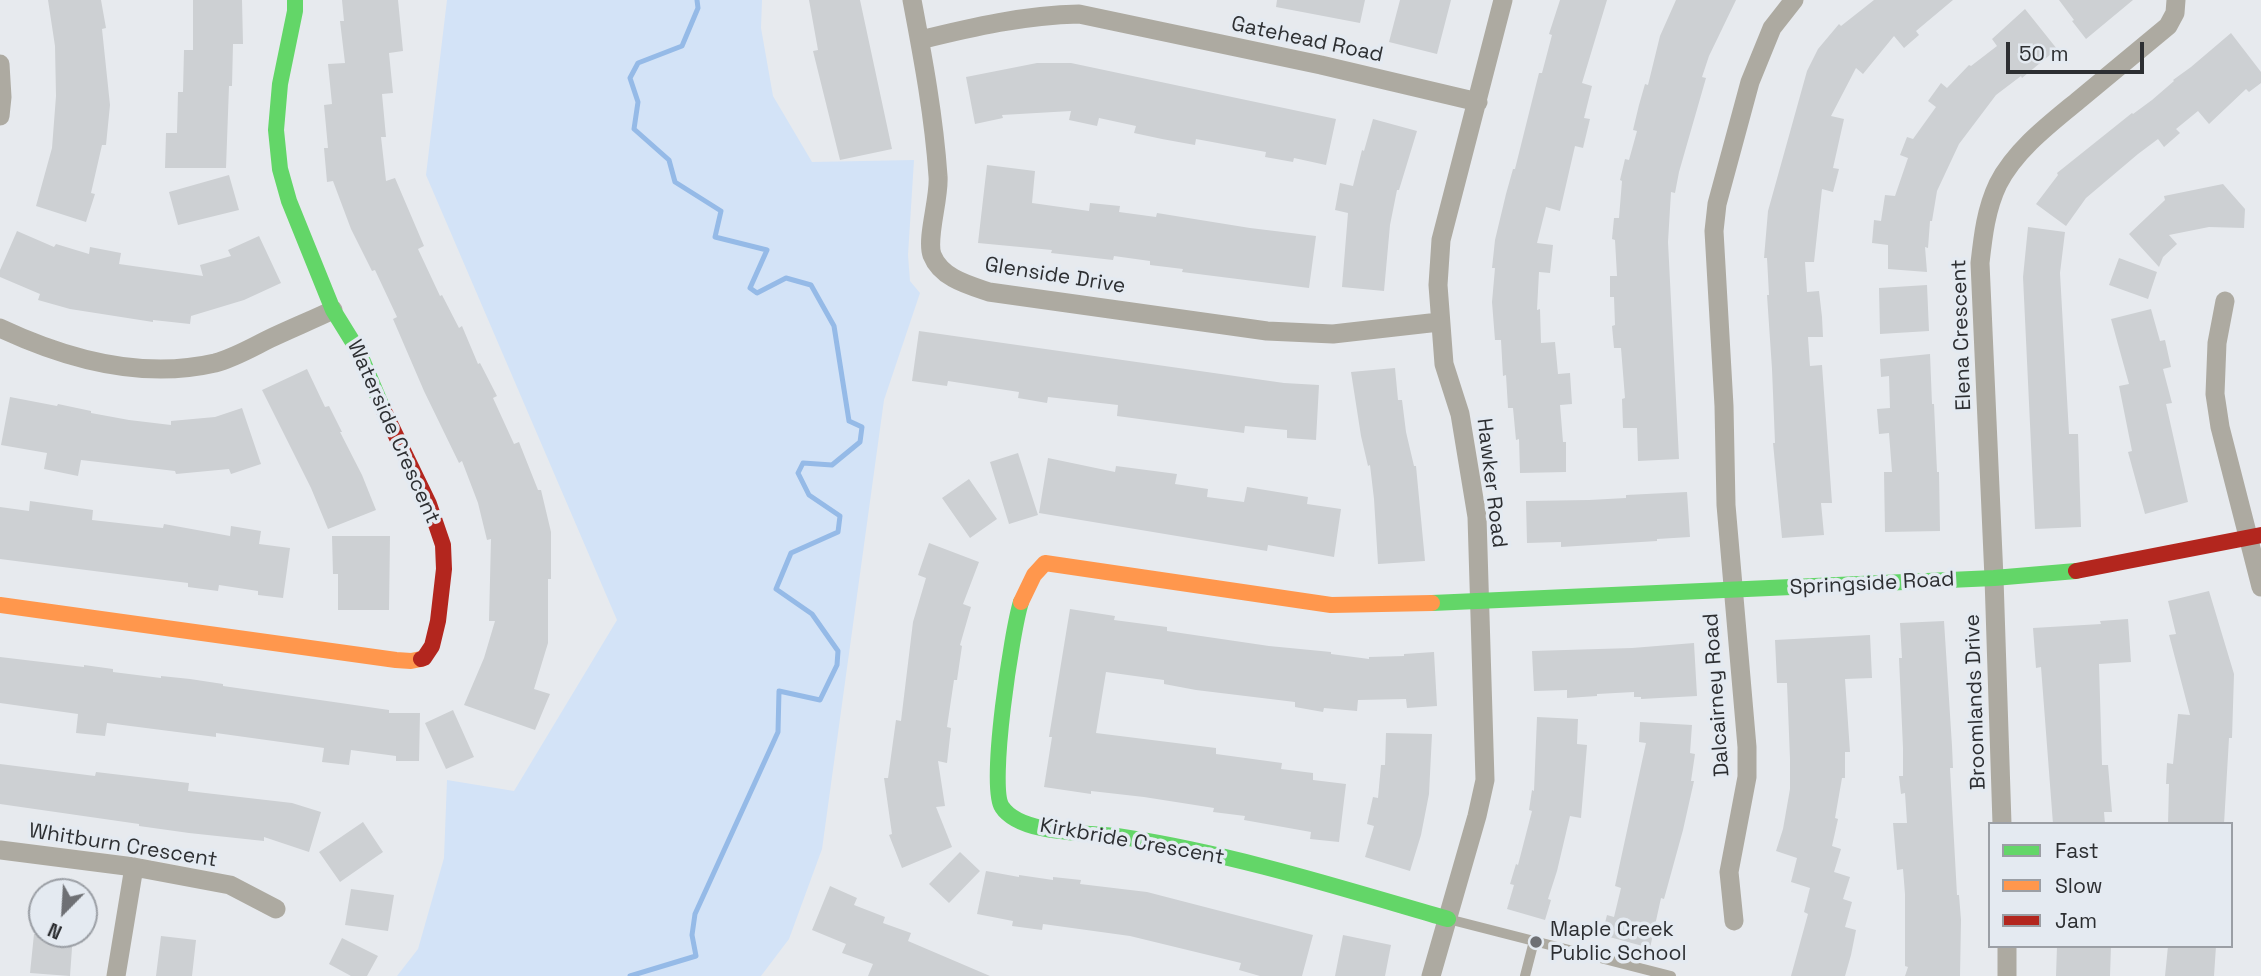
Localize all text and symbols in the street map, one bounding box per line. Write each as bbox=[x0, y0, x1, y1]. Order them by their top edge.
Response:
street label: Gatehead Road bbox=[1229, 12, 1385, 68]
scale bar bbox=[2009, 28, 2147, 72]
text: 50 m bbox=[2019, 40, 2069, 67]
street label: Glenside Drive bbox=[983, 252, 1127, 300]
street label: Elena Crescent bbox=[1947, 259, 1977, 411]
street label: Waterside Crescent bbox=[341, 336, 445, 528]
street label: Hawker Road bbox=[1471, 417, 1511, 549]
street label: Springside Road bbox=[1789, 567, 1955, 601]
street label: Dalcairney Road bbox=[1699, 612, 1735, 778]
street label: Broomlands Drive bbox=[1960, 614, 1992, 790]
street label: Kirkbride Crescent bbox=[1038, 813, 1226, 871]
street label: Whitburn Crescent bbox=[27, 819, 219, 873]
legend bbox=[1988, 822, 2233, 948]
text: Fast bbox=[2055, 837, 2099, 864]
text: Slow bbox=[2055, 872, 2103, 899]
north arrow bbox=[28, 878, 98, 948]
text: Jam bbox=[2055, 907, 2097, 934]
text: N bbox=[44, 917, 66, 945]
place label: Maple Creek Public School bbox=[1550, 917, 1687, 967]
marker: Maple Creek Public School bbox=[1528, 934, 1544, 950]

